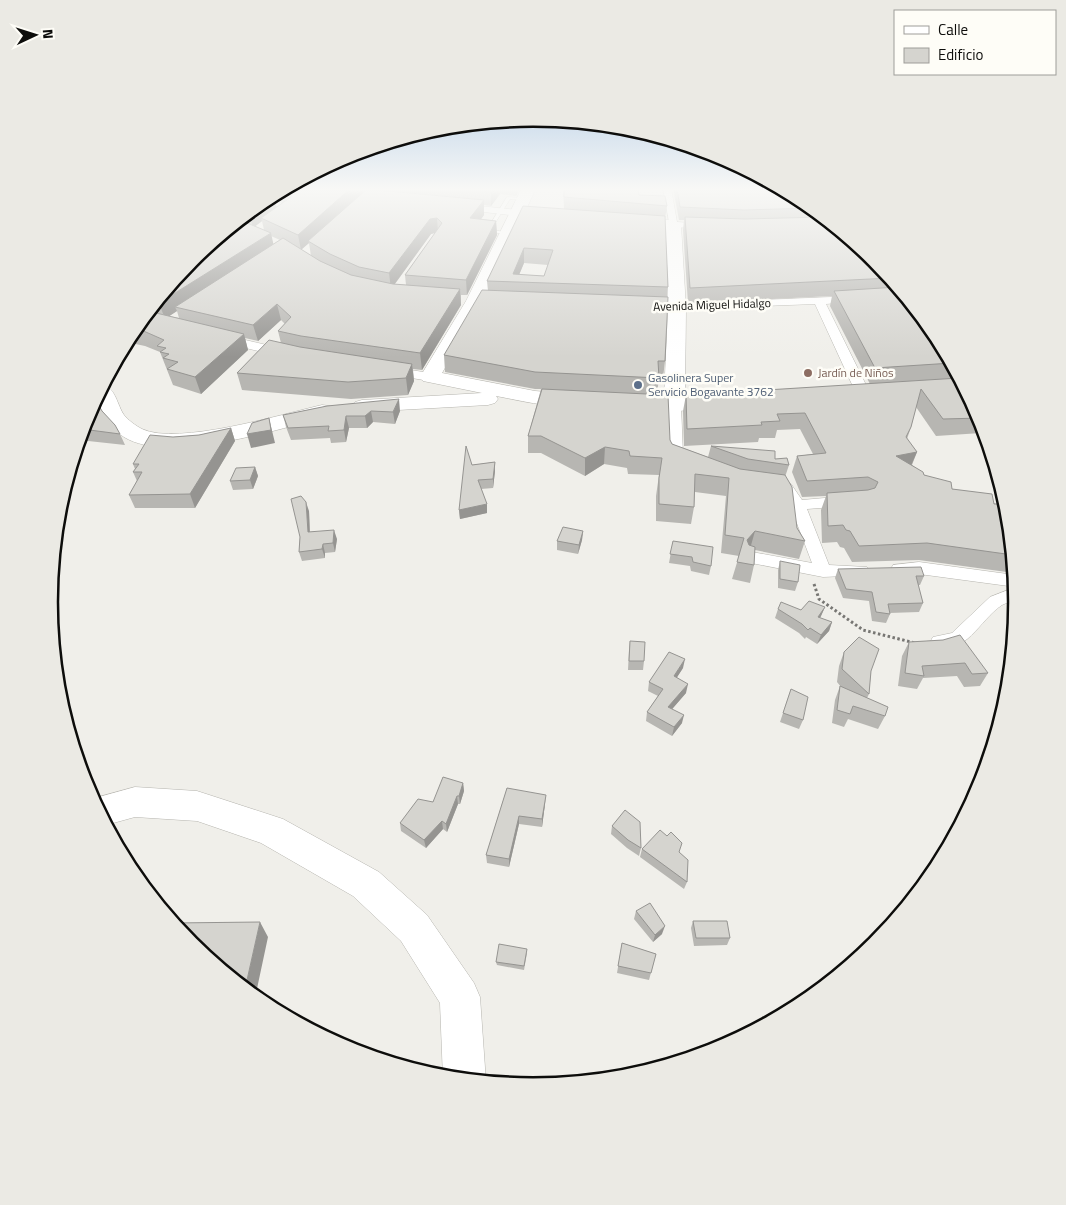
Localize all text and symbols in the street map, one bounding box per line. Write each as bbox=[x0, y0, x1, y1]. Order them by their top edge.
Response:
north arrow bbox=[10, 10, 60, 60]
legend bbox=[894, 10, 1056, 75]
text: Calle bbox=[938, 18, 968, 41]
text: N bbox=[38, 28, 59, 40]
text: Edificio bbox=[938, 43, 983, 66]
street label: Avenida Miguel Hidalgo bbox=[653, 293, 771, 316]
place label: Jardín de Niños bbox=[818, 363, 894, 382]
marker: Jardín de Niños bbox=[802, 367, 814, 379]
place label: Gasolinera Super Servicio Bogavante 3762 bbox=[648, 368, 774, 401]
marker: Gasolinera Super Servicio Bogavante 3762 bbox=[632, 379, 644, 391]

